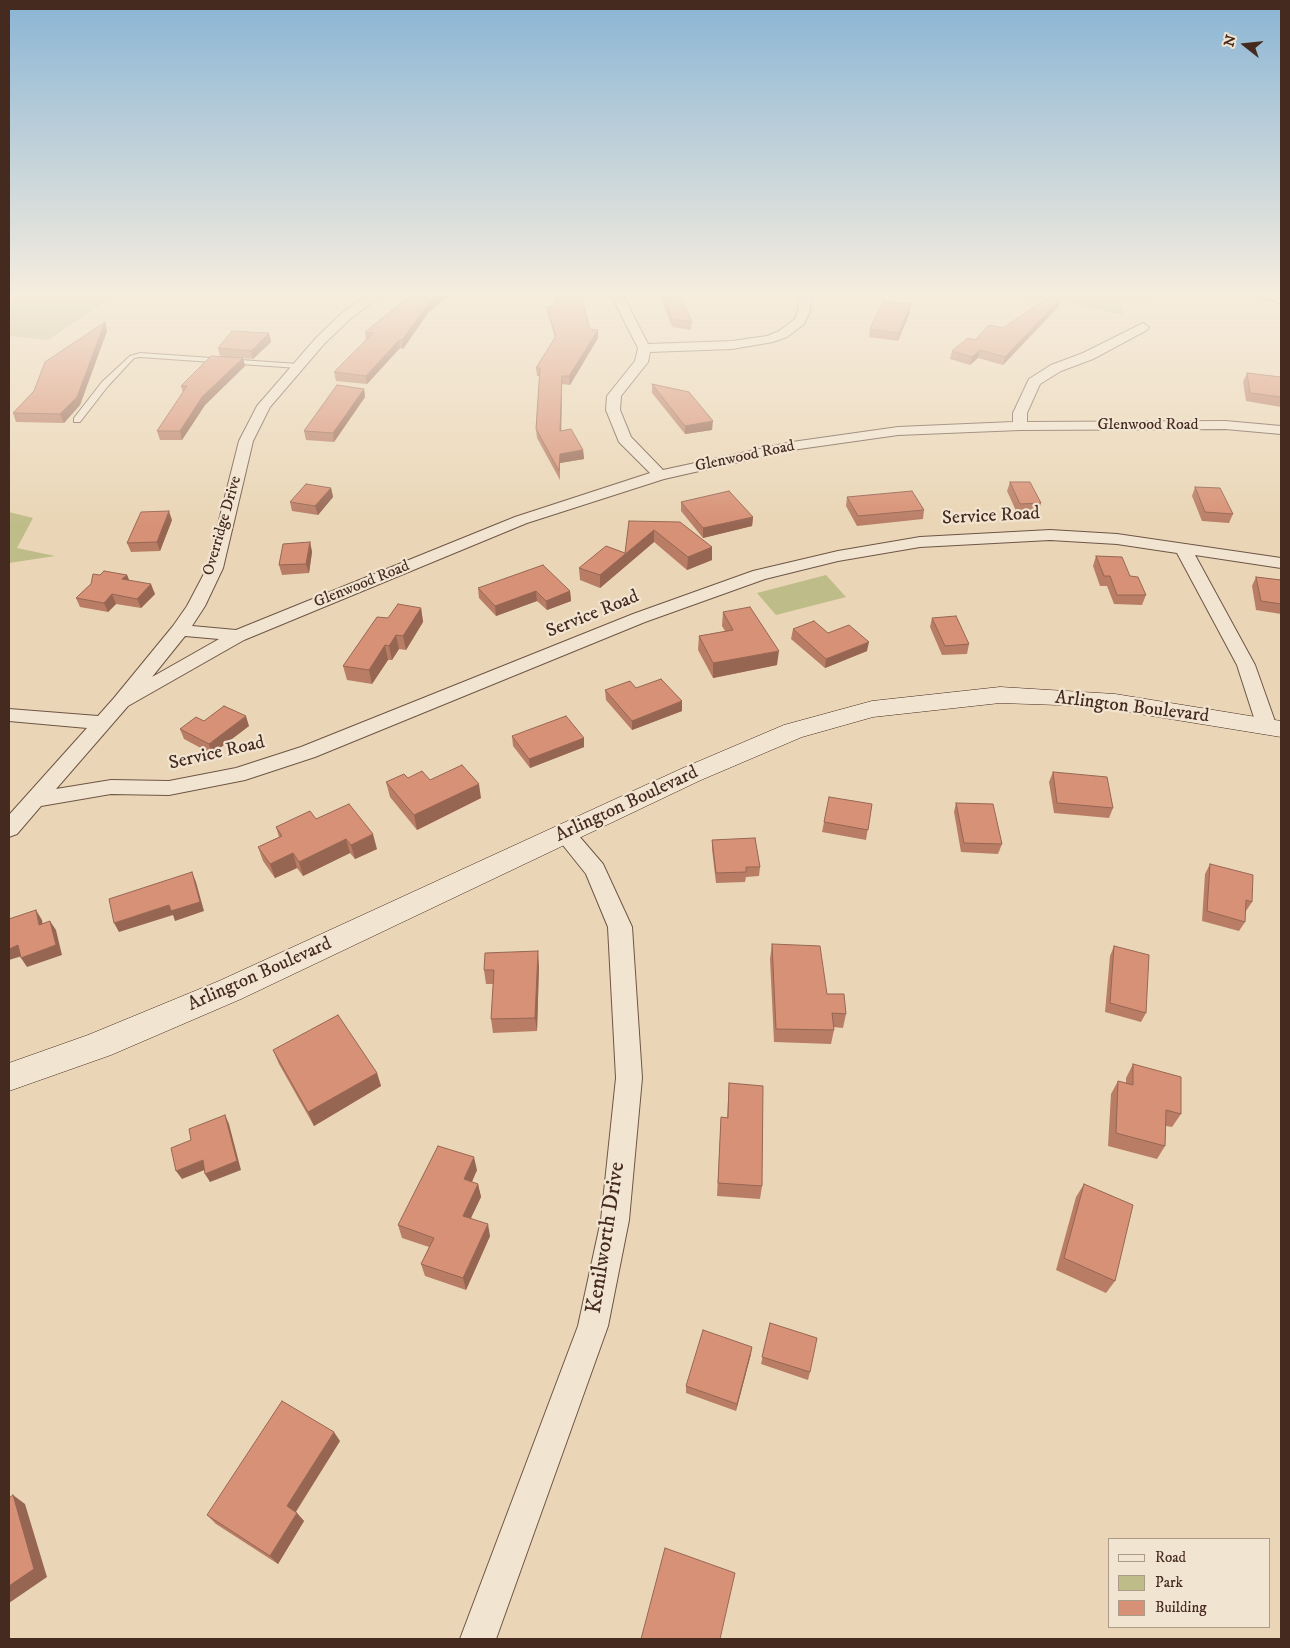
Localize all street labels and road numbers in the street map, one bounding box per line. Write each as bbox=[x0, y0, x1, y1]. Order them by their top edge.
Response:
street label: Glenwood Road bbox=[1097, 416, 1199, 436]
street label: Glenwood Road bbox=[694, 437, 796, 477]
street label: Overridge Drive bbox=[200, 474, 246, 578]
street label: Service Road bbox=[942, 503, 1040, 531]
street label: Glenwood Road bbox=[312, 557, 412, 613]
street label: Service Road bbox=[543, 586, 643, 644]
street label: Arlington Boulevard bbox=[1054, 687, 1210, 729]
street label: Service Road bbox=[167, 732, 267, 776]
street label: Arlington Boulevard bbox=[552, 762, 702, 848]
street label: Arlington Boulevard bbox=[185, 933, 335, 1017]
street label: Kenilworth Drive bbox=[582, 1160, 632, 1316]

